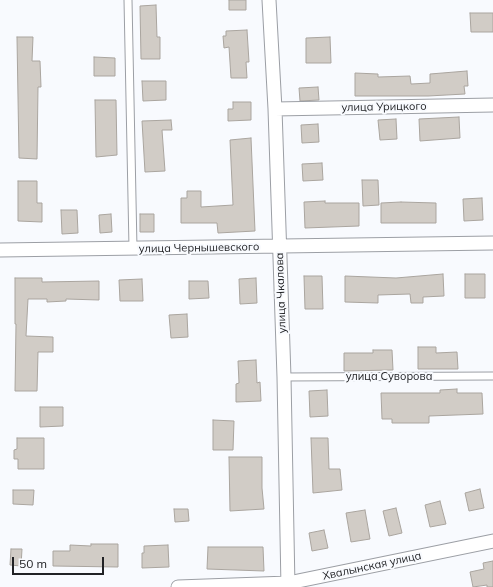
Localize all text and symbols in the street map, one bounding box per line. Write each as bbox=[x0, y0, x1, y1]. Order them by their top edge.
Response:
street label: улица Урицкого bbox=[341, 100, 427, 114]
street label: улица Чернышевского bbox=[139, 240, 259, 256]
street label: улица Чкалова bbox=[273, 252, 289, 334]
street label: улица Суворова bbox=[346, 370, 432, 384]
scale bar bbox=[14, 549, 106, 575]
street label: Хвалынская улица bbox=[322, 549, 422, 583]
text: 50 m bbox=[19, 556, 47, 571]

